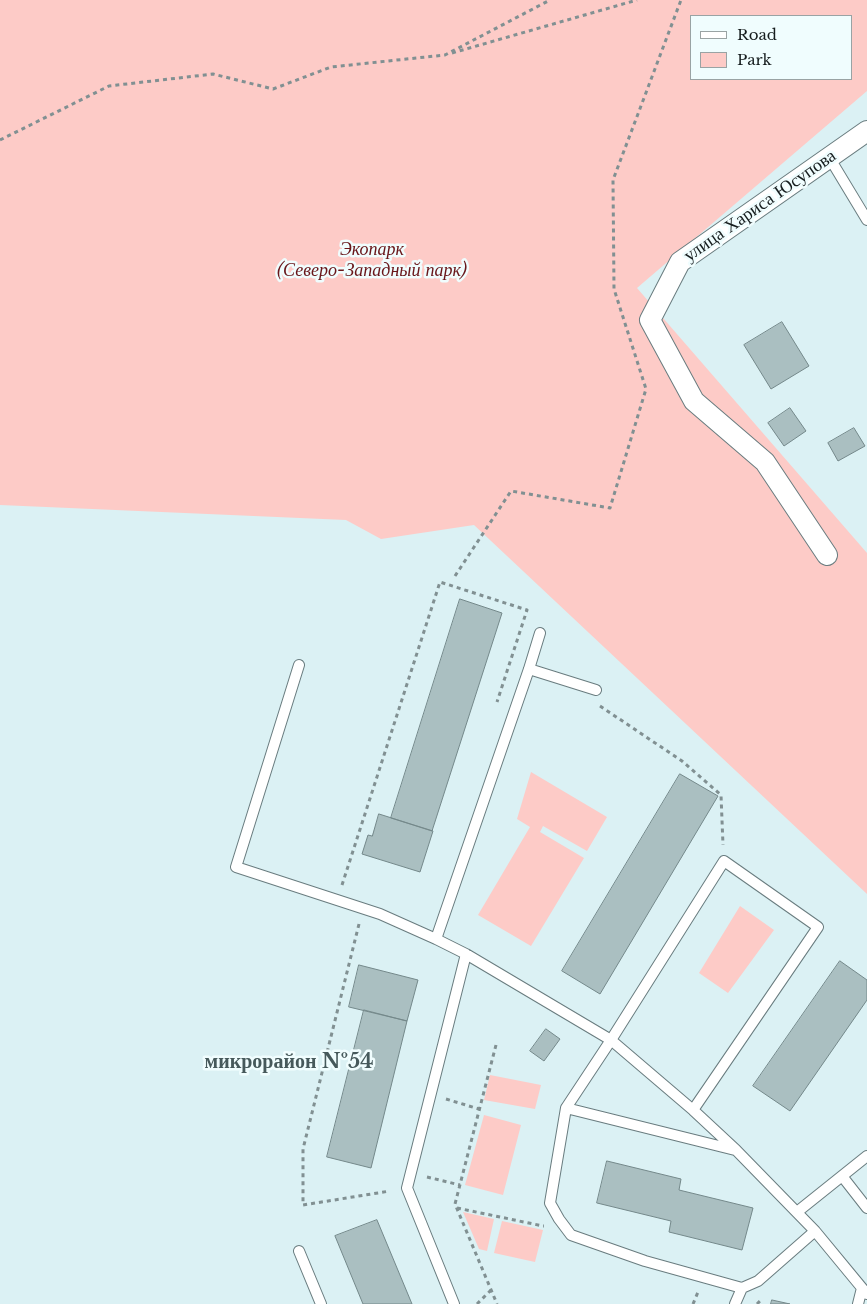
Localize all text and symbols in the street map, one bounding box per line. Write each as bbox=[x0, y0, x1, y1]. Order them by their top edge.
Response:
legend bbox=[690, 15, 852, 80]
text: Road bbox=[737, 25, 777, 44]
text: Park bbox=[737, 50, 772, 69]
street label: улица Хариса Юсупова bbox=[680, 145, 840, 267]
park label: Экопарк (Северо-Западный парк) bbox=[277, 239, 467, 282]
district label: микрорайон №54 bbox=[205, 1050, 373, 1074]

